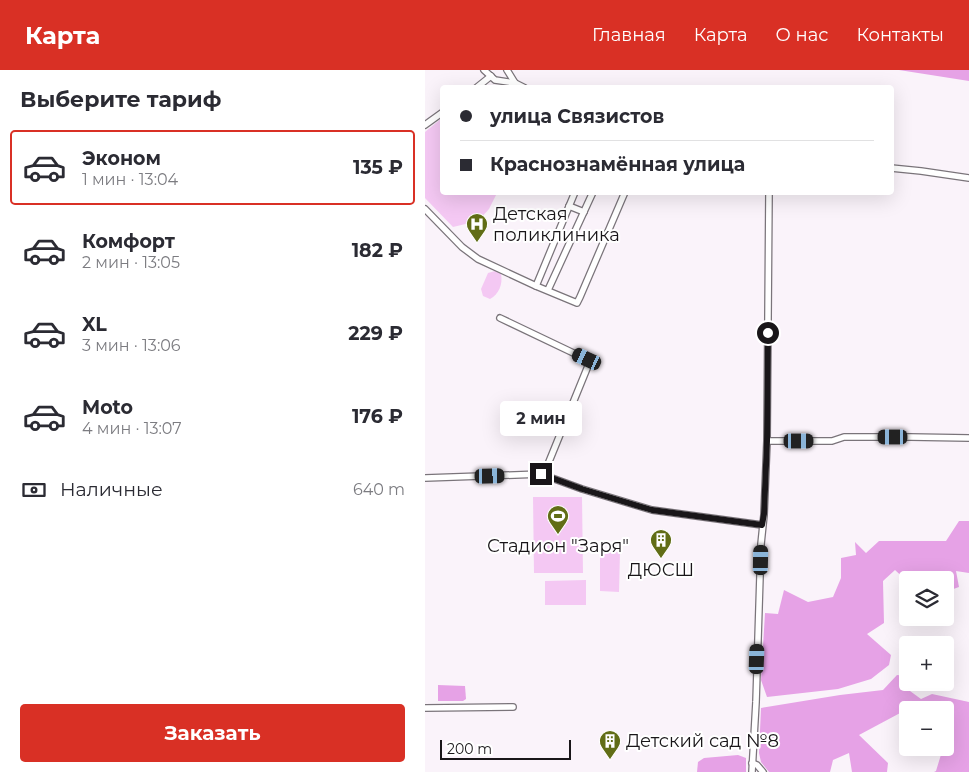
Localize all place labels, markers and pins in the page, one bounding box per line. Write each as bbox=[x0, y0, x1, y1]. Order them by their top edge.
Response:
place label: Детская поликлиника bbox=[493, 203, 620, 246]
hospital icon: Детская поликлиника bbox=[465, 212, 489, 243]
sports icon: Стадион "Заря" bbox=[546, 504, 570, 535]
building icon: ДЮСШ bbox=[649, 528, 673, 559]
place label: Стадион "Заря" bbox=[487, 535, 629, 557]
place label: ДЮСШ bbox=[628, 559, 694, 581]
building icon: Детский сад №8 bbox=[598, 729, 622, 760]
place label: Детский сад №8 bbox=[626, 730, 779, 752]

